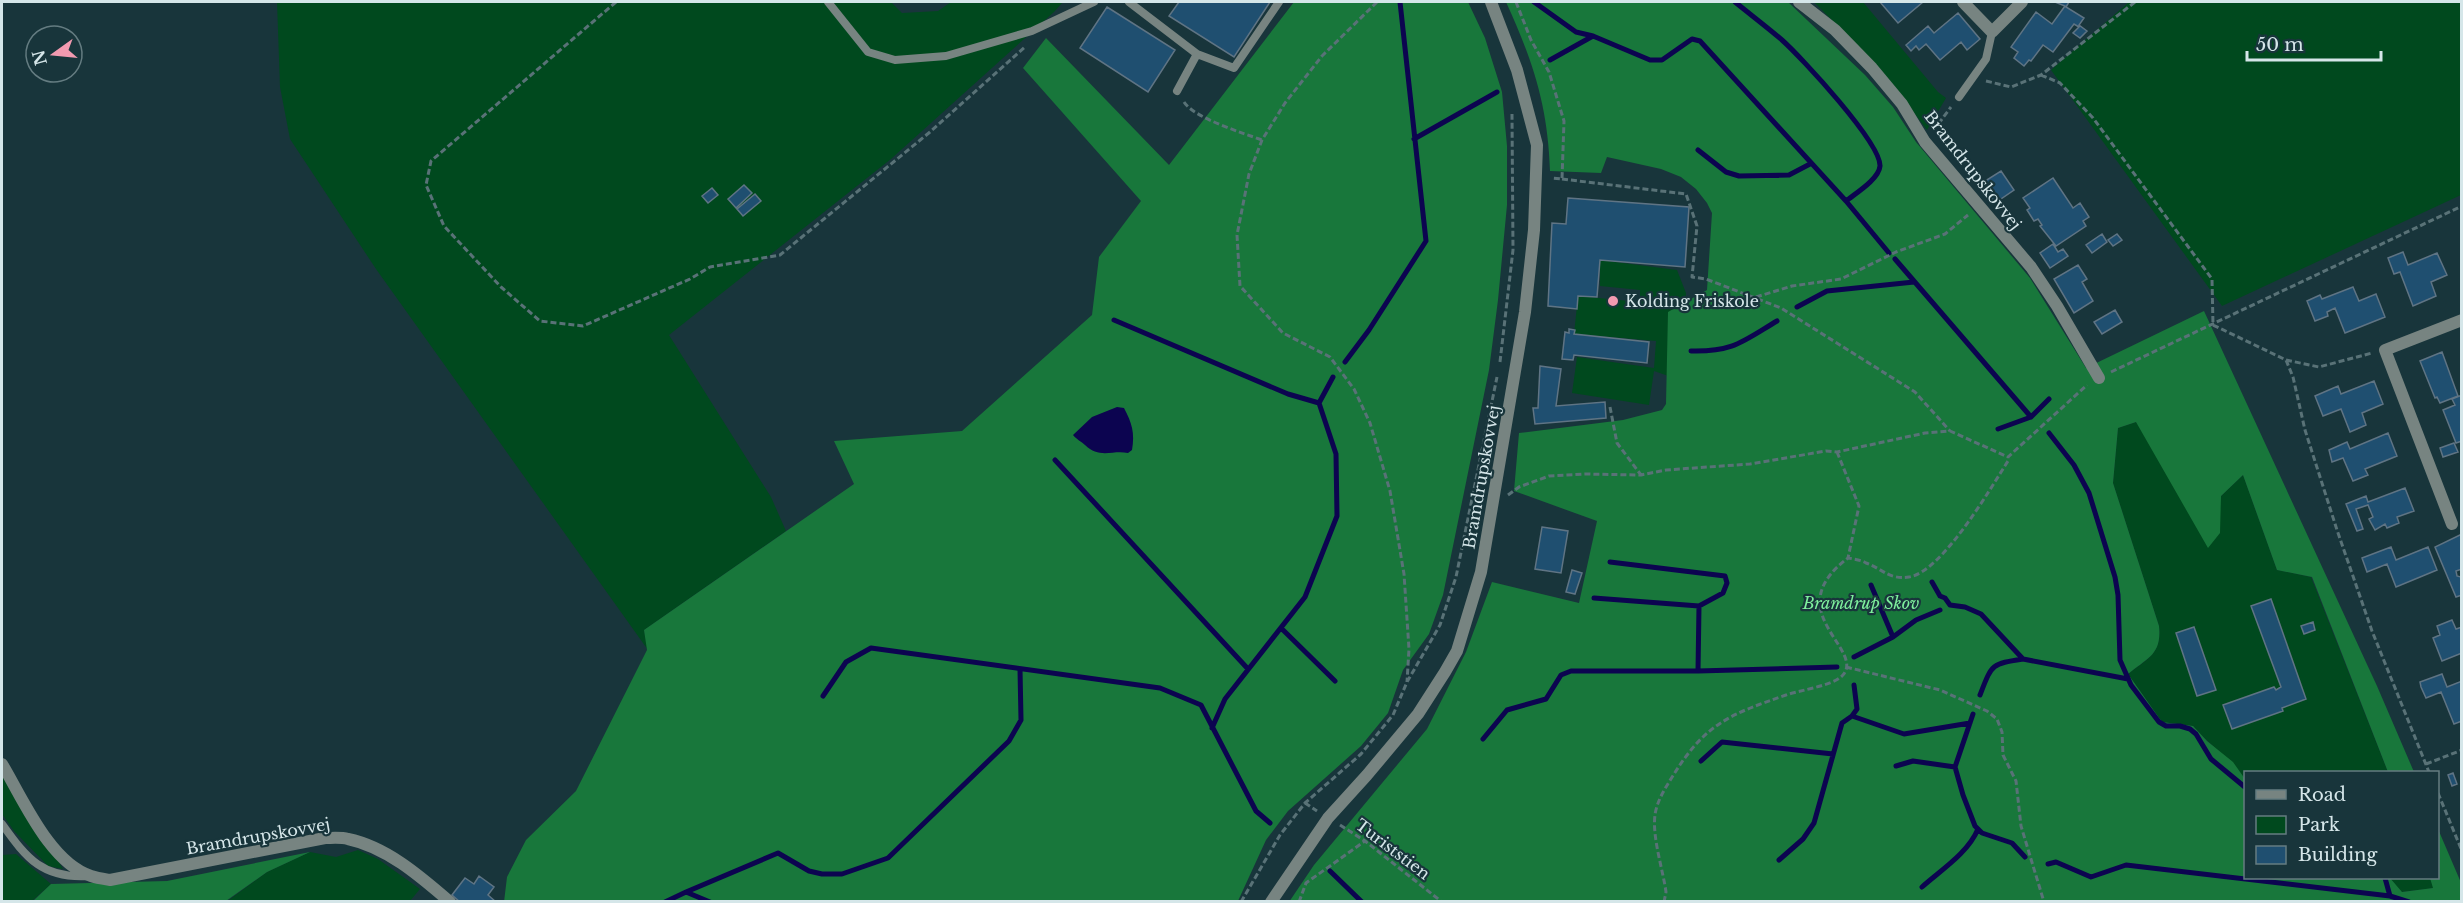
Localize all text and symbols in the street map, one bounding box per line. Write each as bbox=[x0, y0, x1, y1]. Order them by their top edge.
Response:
north arrow bbox=[24, 24, 84, 84]
scale bar bbox=[2247, 24, 2380, 62]
text: 50 m bbox=[2256, 34, 2304, 56]
text: N bbox=[28, 48, 51, 68]
street label: Bramdrupskovvej bbox=[1920, 106, 2026, 234]
place label: Kolding Friskole bbox=[1625, 291, 1759, 311]
marker: Kolding Friskole bbox=[1606, 294, 1620, 308]
street label: Bramdrupskovvej bbox=[1458, 403, 1504, 551]
park label: Bramdrup Skov bbox=[1802, 593, 1919, 613]
legend bbox=[2244, 771, 2439, 879]
text: Road bbox=[2298, 784, 2346, 806]
street label: Bramdrupskovvej bbox=[184, 813, 332, 859]
text: Park bbox=[2298, 814, 2340, 836]
street label: Turiststien bbox=[1352, 815, 1434, 883]
text: Building bbox=[2298, 844, 2377, 866]

